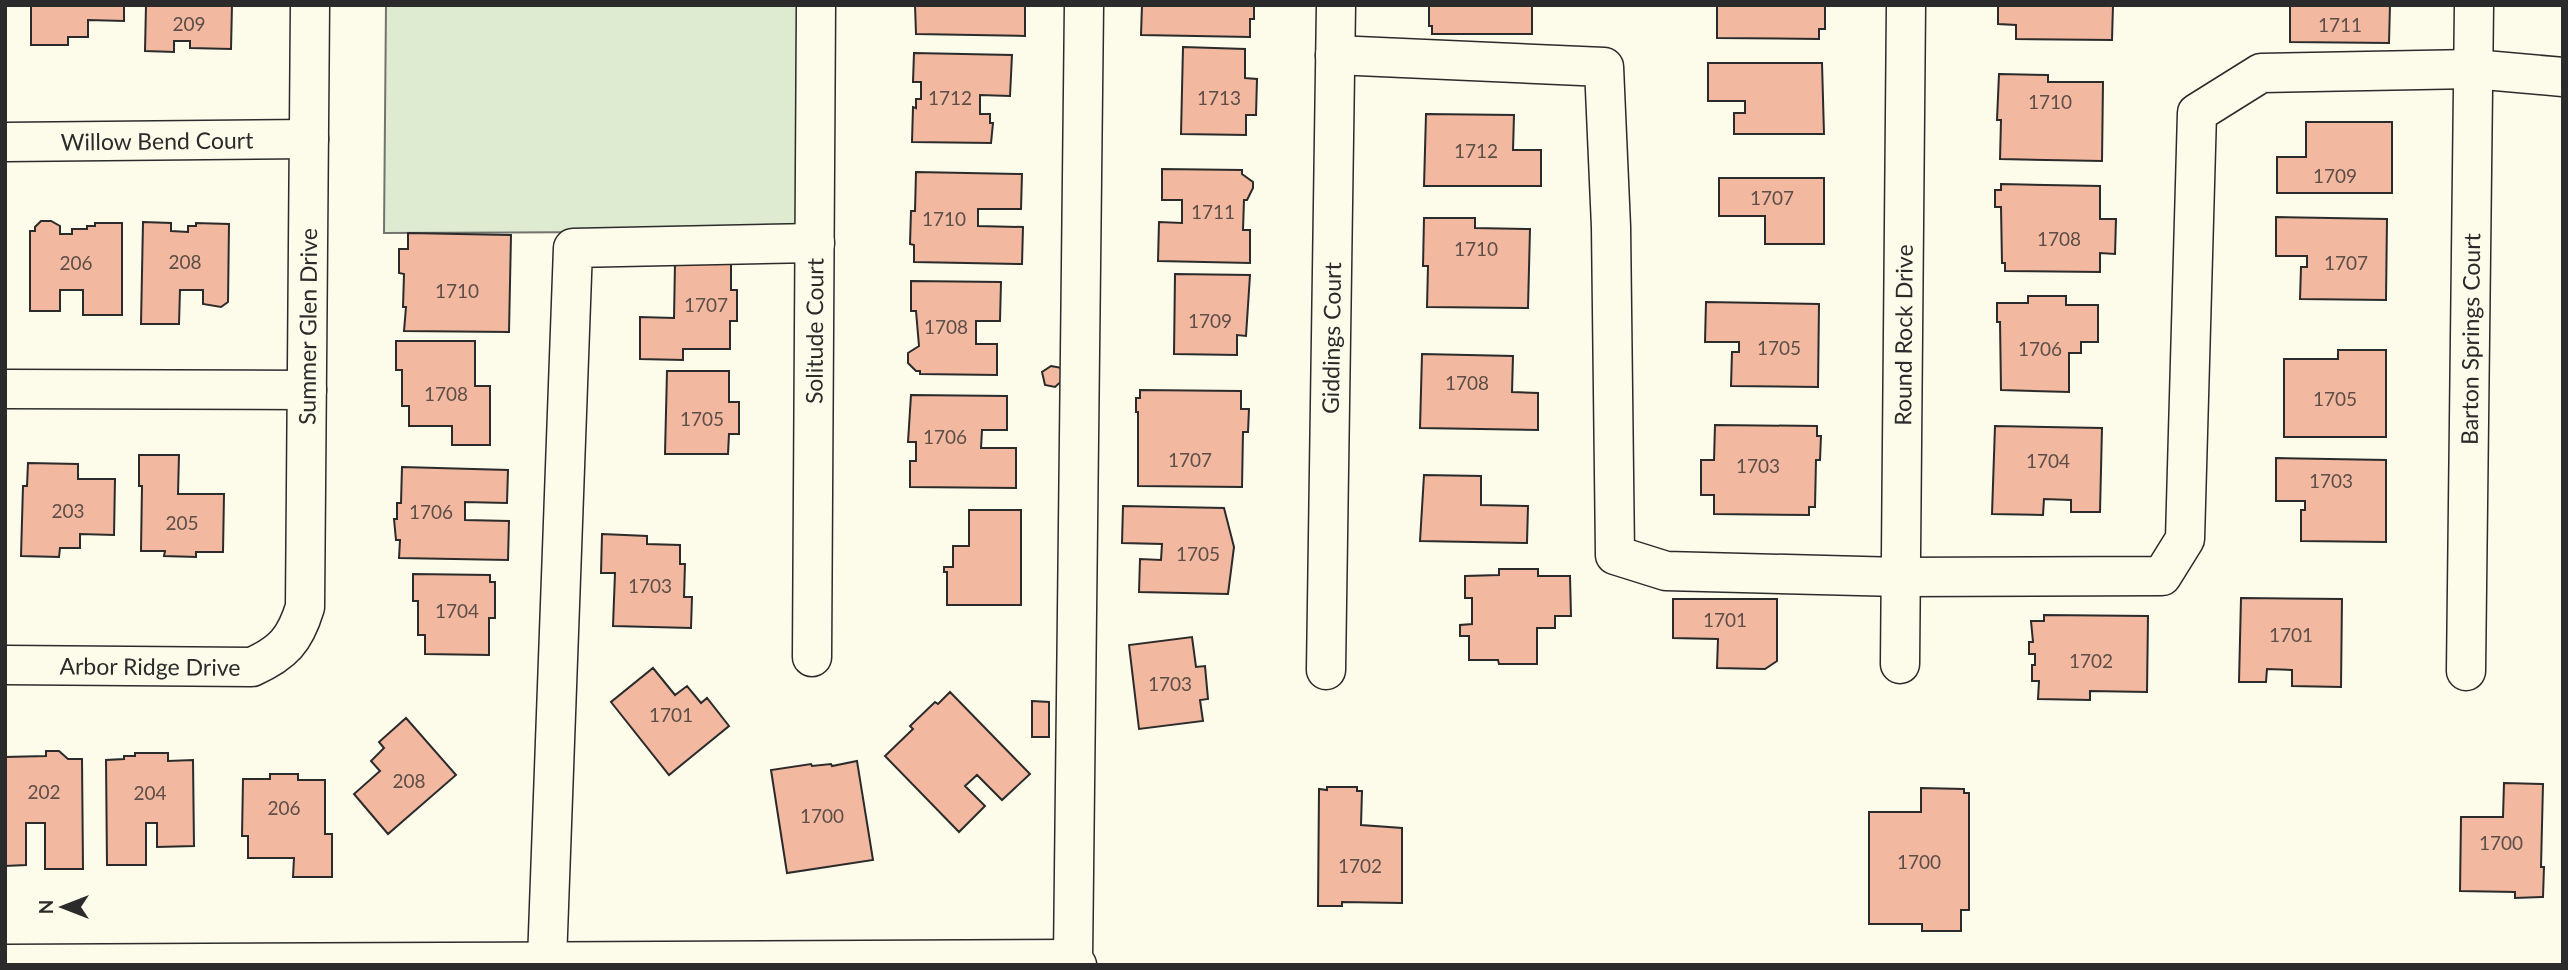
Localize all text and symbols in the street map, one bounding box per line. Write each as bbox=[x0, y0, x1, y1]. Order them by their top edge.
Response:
house number: 209 bbox=[172, 12, 206, 35]
house number: 1711 bbox=[2318, 13, 2362, 36]
house number: 1712 bbox=[928, 86, 972, 109]
house number: 1713 bbox=[1197, 86, 1241, 109]
house number: 1710 bbox=[2028, 90, 2072, 113]
street label: Willow Bend Court bbox=[61, 126, 254, 155]
house number: 1712 bbox=[1454, 139, 1498, 162]
house number: 1709 bbox=[2313, 164, 2357, 187]
house number: 1707 bbox=[1750, 186, 1794, 209]
house number: 1711 bbox=[1191, 200, 1235, 223]
house number: 1710 bbox=[922, 207, 966, 230]
house number: 1708 bbox=[2037, 227, 2081, 250]
street label: Summer Glen Drive bbox=[293, 228, 322, 425]
street label: Barton Springs Court bbox=[2455, 232, 2485, 445]
house number: 1710 bbox=[1454, 237, 1498, 260]
street label: Round Rock Drive bbox=[1888, 244, 1918, 426]
house number: 208 bbox=[168, 250, 202, 273]
house number: 206 bbox=[59, 251, 93, 274]
house number: 1707 bbox=[2324, 251, 2368, 274]
street label: Solitude Court bbox=[800, 257, 828, 404]
street label: Giddings Court bbox=[1316, 261, 1346, 414]
house number: 1710 bbox=[435, 279, 479, 302]
house number: 1707 bbox=[684, 293, 728, 316]
house number: 1709 bbox=[1188, 309, 1232, 332]
house number: 1708 bbox=[924, 315, 968, 338]
house number: 1705 bbox=[1757, 336, 1801, 359]
house number: 1706 bbox=[2018, 337, 2062, 360]
house number: 1708 bbox=[1445, 371, 1489, 394]
house number: 1708 bbox=[424, 382, 468, 405]
house number: 1705 bbox=[2313, 387, 2357, 410]
house number: 1705 bbox=[680, 407, 724, 430]
house number: 1706 bbox=[923, 425, 967, 448]
house number: 1707 bbox=[1168, 448, 1212, 471]
house number: 1704 bbox=[2026, 449, 2070, 472]
house number: 1703 bbox=[1736, 454, 1780, 477]
house number: 1703 bbox=[2309, 469, 2353, 492]
house number: 203 bbox=[51, 499, 85, 522]
house number: 1706 bbox=[409, 500, 453, 523]
house number: 205 bbox=[165, 511, 199, 534]
house number: 1705 bbox=[1176, 542, 1220, 565]
house number: 1703 bbox=[628, 574, 672, 597]
house number: 1704 bbox=[435, 599, 479, 622]
house number: 1701 bbox=[1703, 608, 1747, 631]
house number: 1701 bbox=[2269, 623, 2313, 646]
house number: 1702 bbox=[2069, 649, 2113, 672]
street label: Arbor Ridge Drive bbox=[59, 651, 241, 681]
house number: 1703 bbox=[1148, 672, 1192, 695]
house number: 1701 bbox=[649, 703, 693, 726]
house number: 208 bbox=[392, 769, 426, 792]
house number: 202 bbox=[27, 780, 61, 803]
house number: 204 bbox=[133, 781, 167, 804]
house number: 206 bbox=[267, 796, 301, 819]
house number: 1700 bbox=[800, 804, 844, 827]
house number: 1700 bbox=[2479, 831, 2523, 854]
house number: 1700 bbox=[1897, 850, 1941, 873]
house number: 1702 bbox=[1338, 854, 1382, 877]
north arrow bbox=[28, 872, 98, 942]
text: N bbox=[34, 900, 57, 914]

